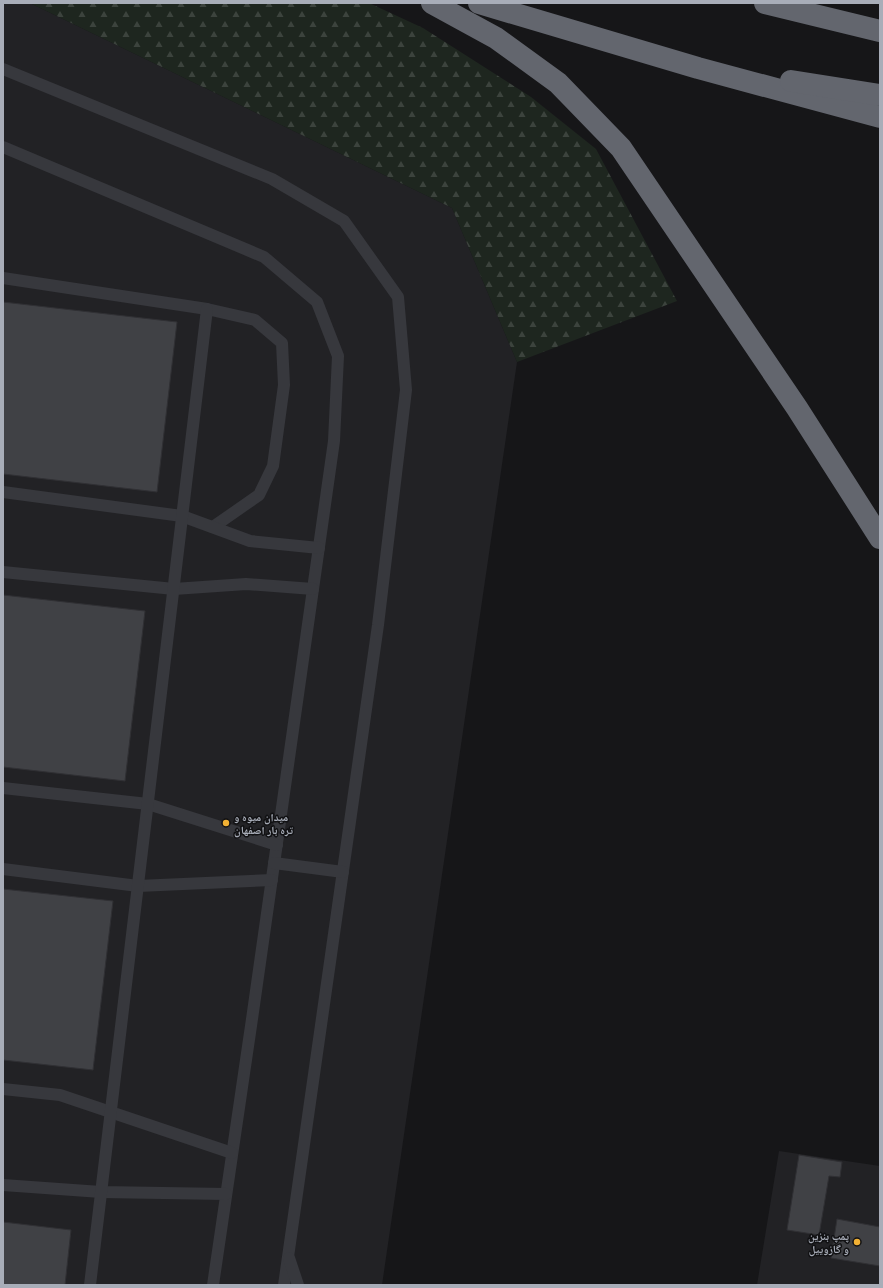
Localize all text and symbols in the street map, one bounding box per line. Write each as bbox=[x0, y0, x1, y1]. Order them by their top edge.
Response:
place label: میدان میوه و تره بار اصفهان bbox=[234, 811, 293, 838]
marker: میدان میوه و تره بار اصفهان bbox=[221, 818, 231, 828]
place label: پمپ بنزین و گازوییل bbox=[808, 1230, 849, 1257]
marker: پمپ بنزین و گازوییل bbox=[852, 1237, 862, 1247]

